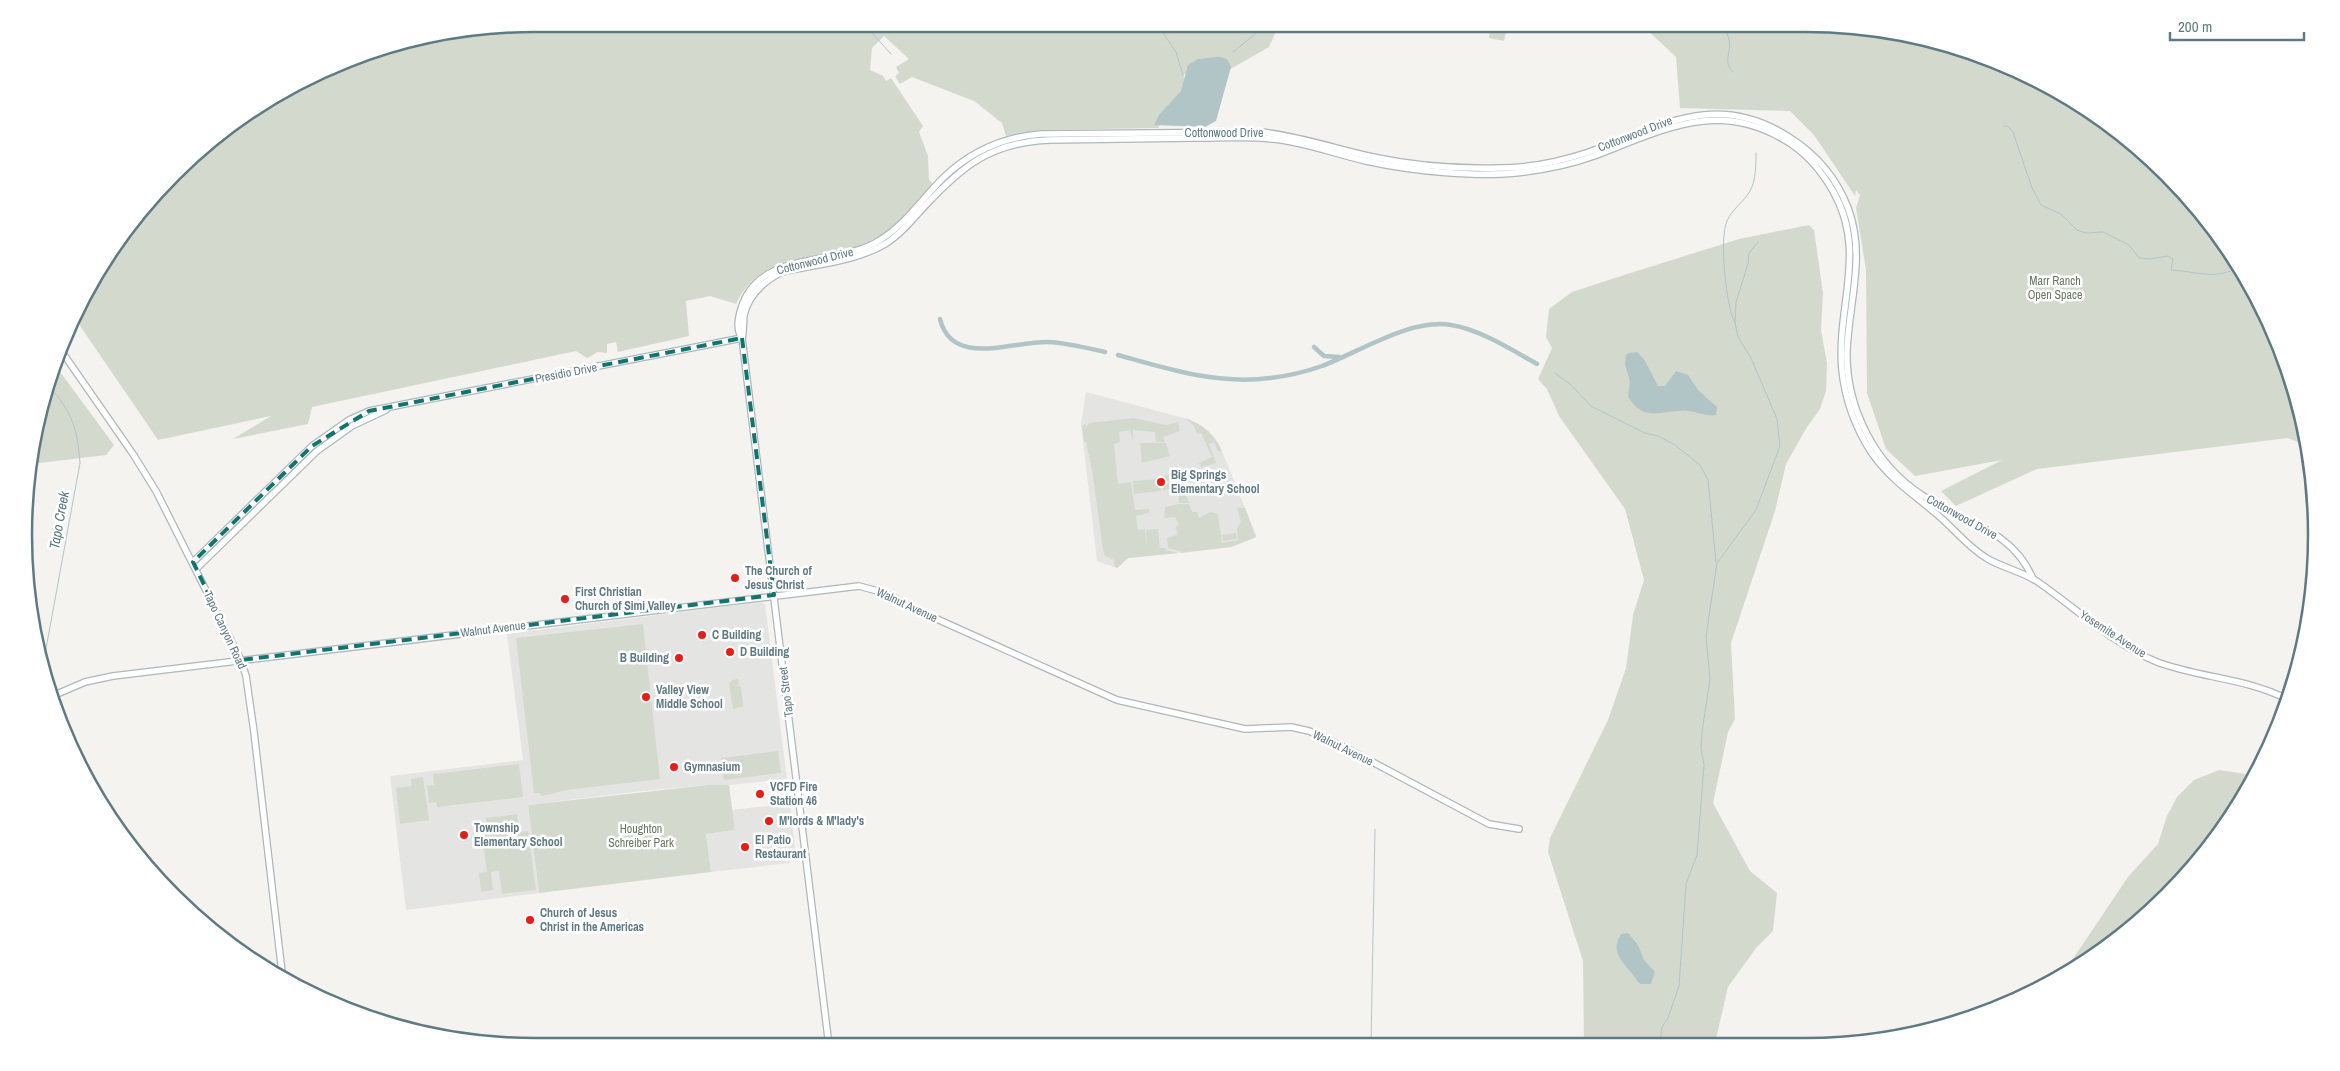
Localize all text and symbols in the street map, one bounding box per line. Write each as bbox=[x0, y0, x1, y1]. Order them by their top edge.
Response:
scale bar bbox=[2170, 10, 2304, 42]
text: 200 m bbox=[2178, 16, 2212, 37]
street label: Cottonwood Drive bbox=[1595, 112, 1675, 156]
street label: Cottonwood Drive bbox=[1185, 125, 1263, 141]
street label: Cottonwood Drive bbox=[775, 244, 855, 278]
park label: Marr Ranch Open Space bbox=[2028, 273, 2082, 303]
street label: Presidio Drive bbox=[534, 359, 598, 387]
place label: Big Springs Elementary School bbox=[1171, 467, 1260, 497]
marker: Big Springs Elementary School bbox=[1155, 476, 1167, 488]
water label: Tapo Creek bbox=[45, 488, 73, 550]
street label: Cottonwood Drive bbox=[1924, 491, 2000, 543]
place label: The Church of Jesus Christ bbox=[745, 563, 812, 593]
marker: The Church of Jesus Christ bbox=[729, 572, 741, 584]
place label: First Christian Church of Simi Valley bbox=[575, 584, 676, 614]
street label: Walnut Avenue bbox=[874, 584, 940, 626]
street label: Tapo Canyon Road bbox=[200, 588, 250, 672]
marker: First Christian Church of Simi Valley bbox=[559, 593, 571, 605]
street label: Yosemite Avenue bbox=[2077, 607, 2149, 661]
street label: Walnut Avenue bbox=[459, 617, 527, 641]
place label: C Building bbox=[712, 627, 761, 643]
marker: C Building bbox=[696, 629, 708, 641]
place label: D Building bbox=[740, 644, 789, 660]
marker: D Building bbox=[724, 646, 736, 658]
place label: B Building bbox=[620, 650, 669, 666]
marker: B Building bbox=[673, 652, 685, 664]
street label: Tapo Street bbox=[775, 666, 797, 718]
place label: Valley View Middle School bbox=[656, 682, 723, 712]
marker: Valley View Middle School bbox=[640, 691, 652, 703]
street label: Walnut Avenue bbox=[1310, 726, 1376, 770]
place label: Gymnasium bbox=[684, 759, 741, 775]
marker: Gymnasium bbox=[668, 761, 680, 773]
place label: VCFD Fire Station 46 bbox=[770, 779, 818, 809]
marker: VCFD Fire Station 46 bbox=[754, 788, 766, 800]
place label: M'lords & M'lady's bbox=[779, 813, 865, 829]
marker: M'lords & M'lady's bbox=[763, 815, 775, 827]
place label: Township Elementary School bbox=[474, 820, 563, 850]
park label: Houghton Schreiber Park bbox=[608, 821, 674, 851]
marker: Township Elementary School bbox=[458, 829, 470, 841]
place label: El Patio Restaurant bbox=[755, 832, 807, 862]
marker: El Patio Restaurant bbox=[739, 841, 751, 853]
place label: Church of Jesus Christ in the Americas bbox=[540, 905, 645, 935]
marker: Church of Jesus Christ in the Americas bbox=[524, 914, 536, 926]

